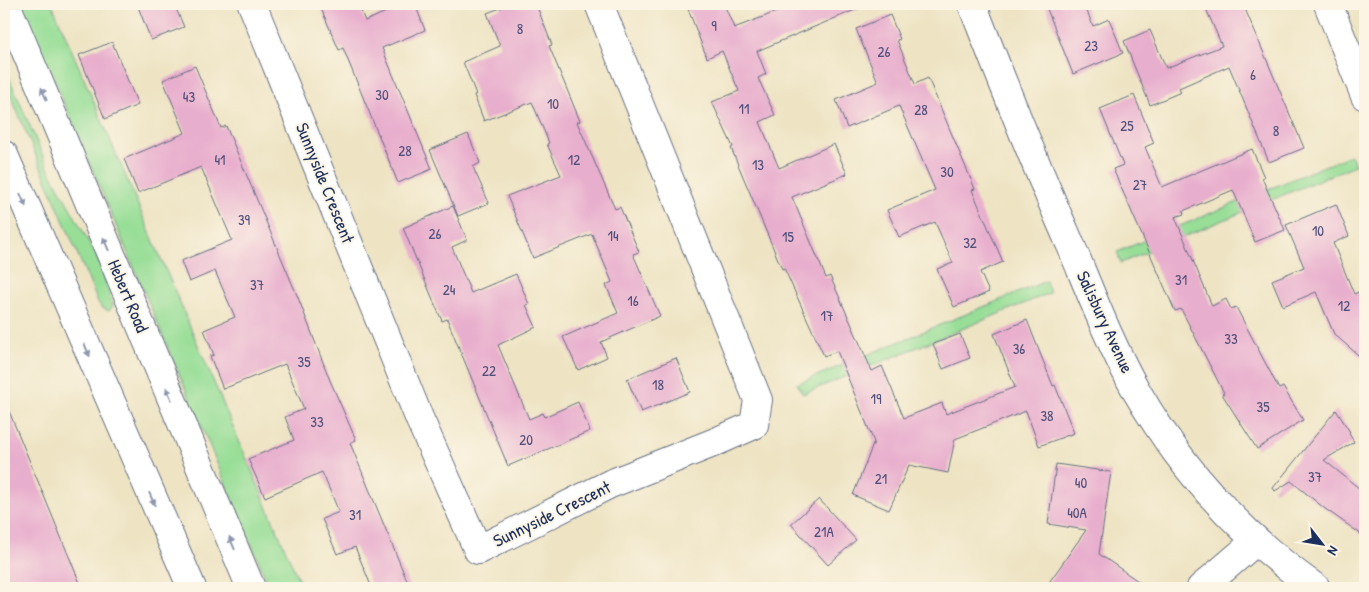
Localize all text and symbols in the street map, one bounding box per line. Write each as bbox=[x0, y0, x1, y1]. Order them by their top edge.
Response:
house number: 9 bbox=[711, 15, 717, 36]
house number: 8 bbox=[517, 18, 523, 39]
house number: 23 bbox=[1084, 35, 1098, 56]
house number: 26 bbox=[877, 41, 891, 62]
house number: 6 bbox=[1250, 64, 1256, 85]
house number: 30 bbox=[375, 84, 389, 105]
house number: 43 bbox=[183, 86, 195, 107]
one-way arrow bbox=[39, 87, 47, 101]
house number: 10 bbox=[547, 93, 559, 114]
house number: 11 bbox=[739, 98, 749, 119]
house number: 28 bbox=[914, 99, 928, 120]
house number: 25 bbox=[1120, 115, 1134, 136]
street label: Sunnyside Crescent bbox=[290, 119, 361, 248]
house number: 8 bbox=[1273, 120, 1279, 141]
house number: 28 bbox=[398, 140, 412, 161]
house number: 41 bbox=[214, 149, 226, 170]
house number: 12 bbox=[568, 149, 580, 170]
house number: 13 bbox=[752, 154, 764, 175]
house number: 30 bbox=[940, 161, 954, 182]
house number: 27 bbox=[1133, 174, 1147, 195]
one-way arrow bbox=[19, 193, 27, 207]
house number: 39 bbox=[238, 209, 251, 230]
house number: 10 bbox=[1312, 220, 1324, 241]
house number: 26 bbox=[428, 223, 442, 244]
house number: 14 bbox=[607, 225, 619, 246]
house number: 15 bbox=[782, 226, 795, 247]
house number: 32 bbox=[963, 232, 977, 253]
one-way arrow bbox=[102, 237, 110, 251]
street label: Hebert Road bbox=[102, 256, 155, 336]
street label: Salisbury Avenue bbox=[1071, 267, 1140, 377]
house number: 31 bbox=[1175, 269, 1187, 290]
house number: 37 bbox=[250, 274, 264, 295]
house number: 24 bbox=[443, 279, 456, 300]
house number: 16 bbox=[627, 290, 639, 311]
house number: 12 bbox=[1338, 295, 1350, 316]
house number: 17 bbox=[821, 305, 833, 326]
house number: 33 bbox=[1224, 328, 1238, 349]
house number: 36 bbox=[1013, 338, 1025, 359]
one-way arrow bbox=[83, 343, 91, 357]
house number: 35 bbox=[297, 351, 311, 372]
house number: 22 bbox=[482, 360, 496, 381]
house number: 18 bbox=[652, 374, 664, 395]
one-way arrow bbox=[165, 386, 173, 401]
house number: 19 bbox=[871, 388, 882, 409]
house number: 35 bbox=[1256, 396, 1270, 417]
house number: 38 bbox=[1040, 405, 1054, 426]
house number: 33 bbox=[310, 411, 324, 432]
house number: 20 bbox=[519, 429, 533, 450]
house number: 37 bbox=[1308, 466, 1322, 487]
house number: 21 bbox=[875, 468, 887, 489]
house number: 40 bbox=[1075, 472, 1087, 493]
street label: Sunnyside Crescent bbox=[489, 474, 616, 553]
one-way arrow bbox=[149, 492, 157, 506]
house number: 40A bbox=[1067, 502, 1088, 523]
house number: 31 bbox=[349, 504, 361, 525]
north arrow bbox=[1296, 520, 1346, 570]
house number: 21A bbox=[814, 521, 835, 542]
one-way arrow bbox=[228, 536, 236, 550]
text: N bbox=[1323, 543, 1344, 560]

